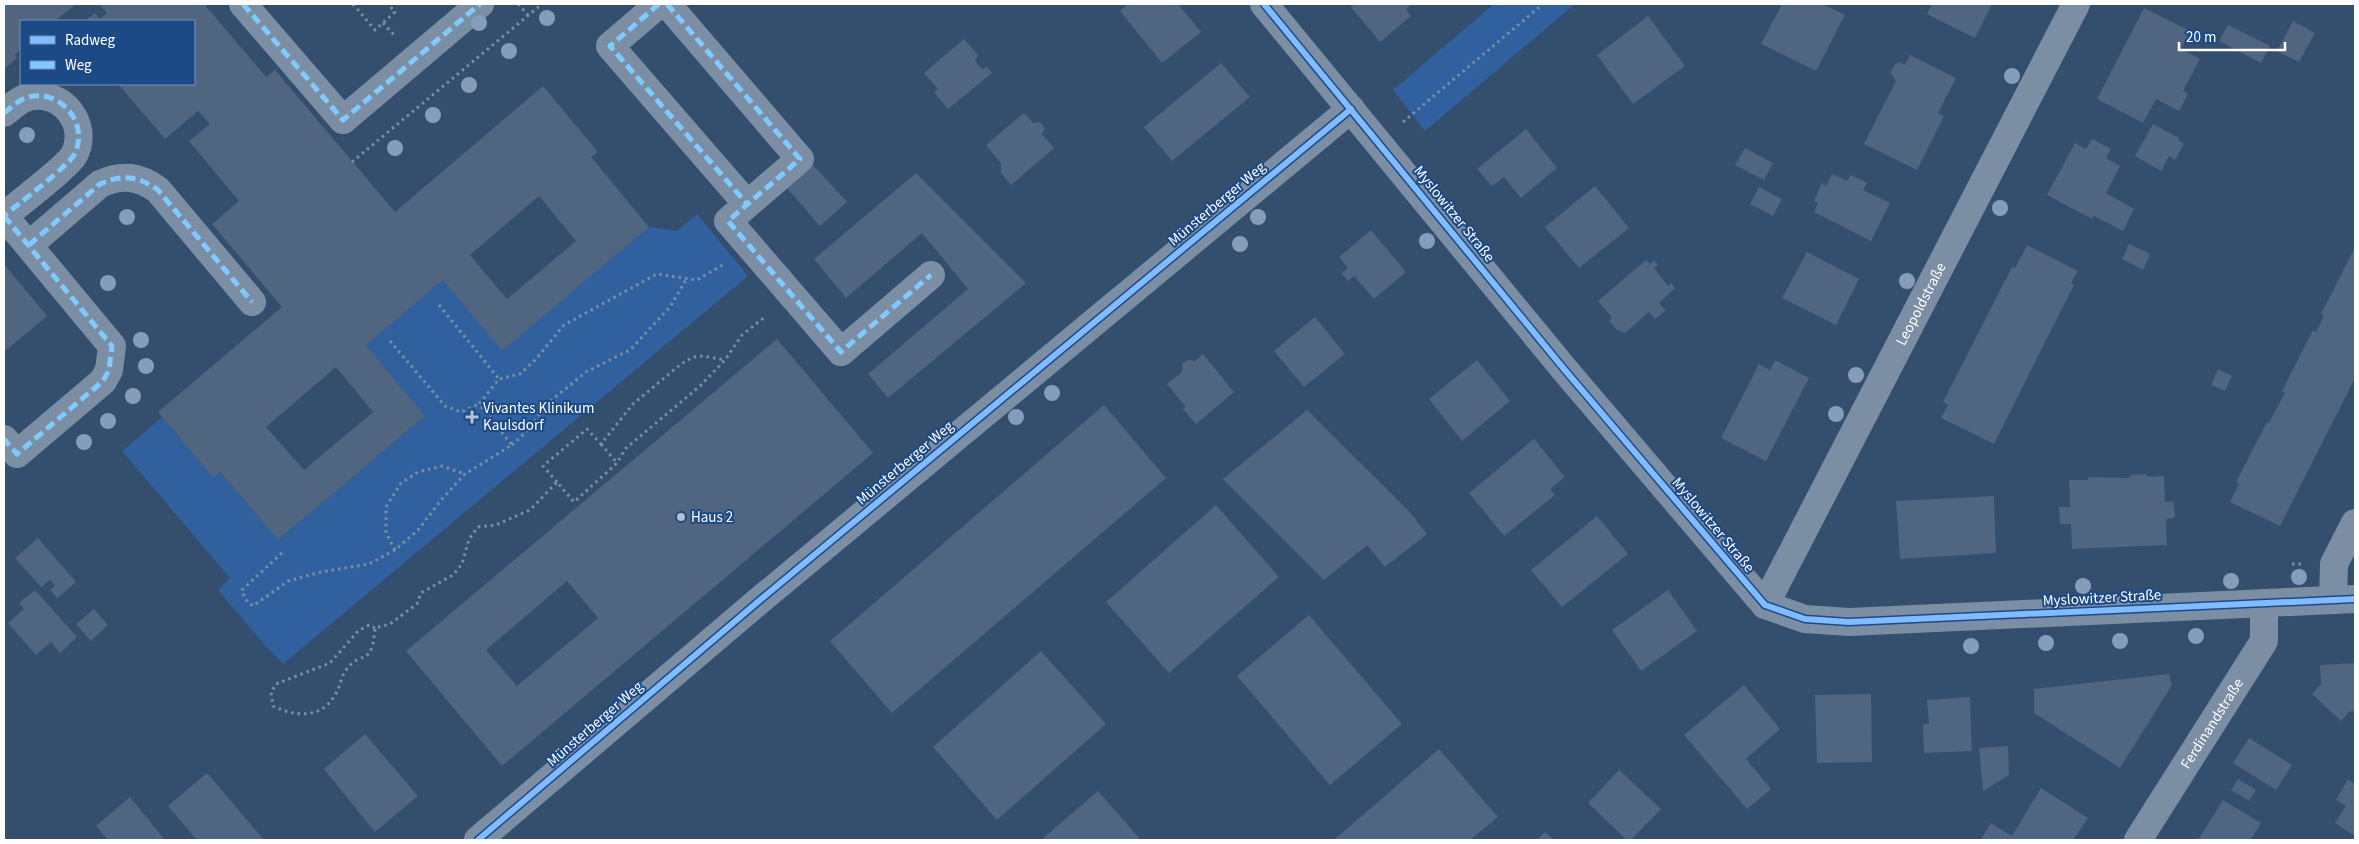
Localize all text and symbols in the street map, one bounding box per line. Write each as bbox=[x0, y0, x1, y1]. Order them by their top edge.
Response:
legend bbox=[20, 20, 195, 85]
scale bar bbox=[2179, 20, 2285, 52]
text: 20 m bbox=[2186, 27, 2216, 48]
text: Radweg bbox=[65, 30, 115, 51]
text: Weg bbox=[65, 55, 92, 76]
street label: Münsterberger Weg bbox=[1164, 157, 1271, 251]
street label: Myslowitzer Straße bbox=[1408, 161, 1500, 267]
street label: Leopoldstraße bbox=[1891, 259, 1951, 349]
place label: Vivantes Klinikum Kaulsdorf bbox=[483, 398, 594, 436]
marker: Vivantes Klinikum Kaulsdorf bbox=[465, 410, 479, 424]
street label: Münsterberger Weg bbox=[852, 416, 959, 510]
street label: Myslowitzer Straße bbox=[1667, 473, 1759, 577]
place label: Haus 2 bbox=[691, 507, 733, 528]
marker: Haus 2 bbox=[675, 511, 687, 523]
street label: Myslowitzer Straße bbox=[2042, 584, 2162, 612]
street label: Ferdinandstraße bbox=[2175, 674, 2248, 773]
street label: Münsterberger Weg bbox=[542, 676, 648, 772]

